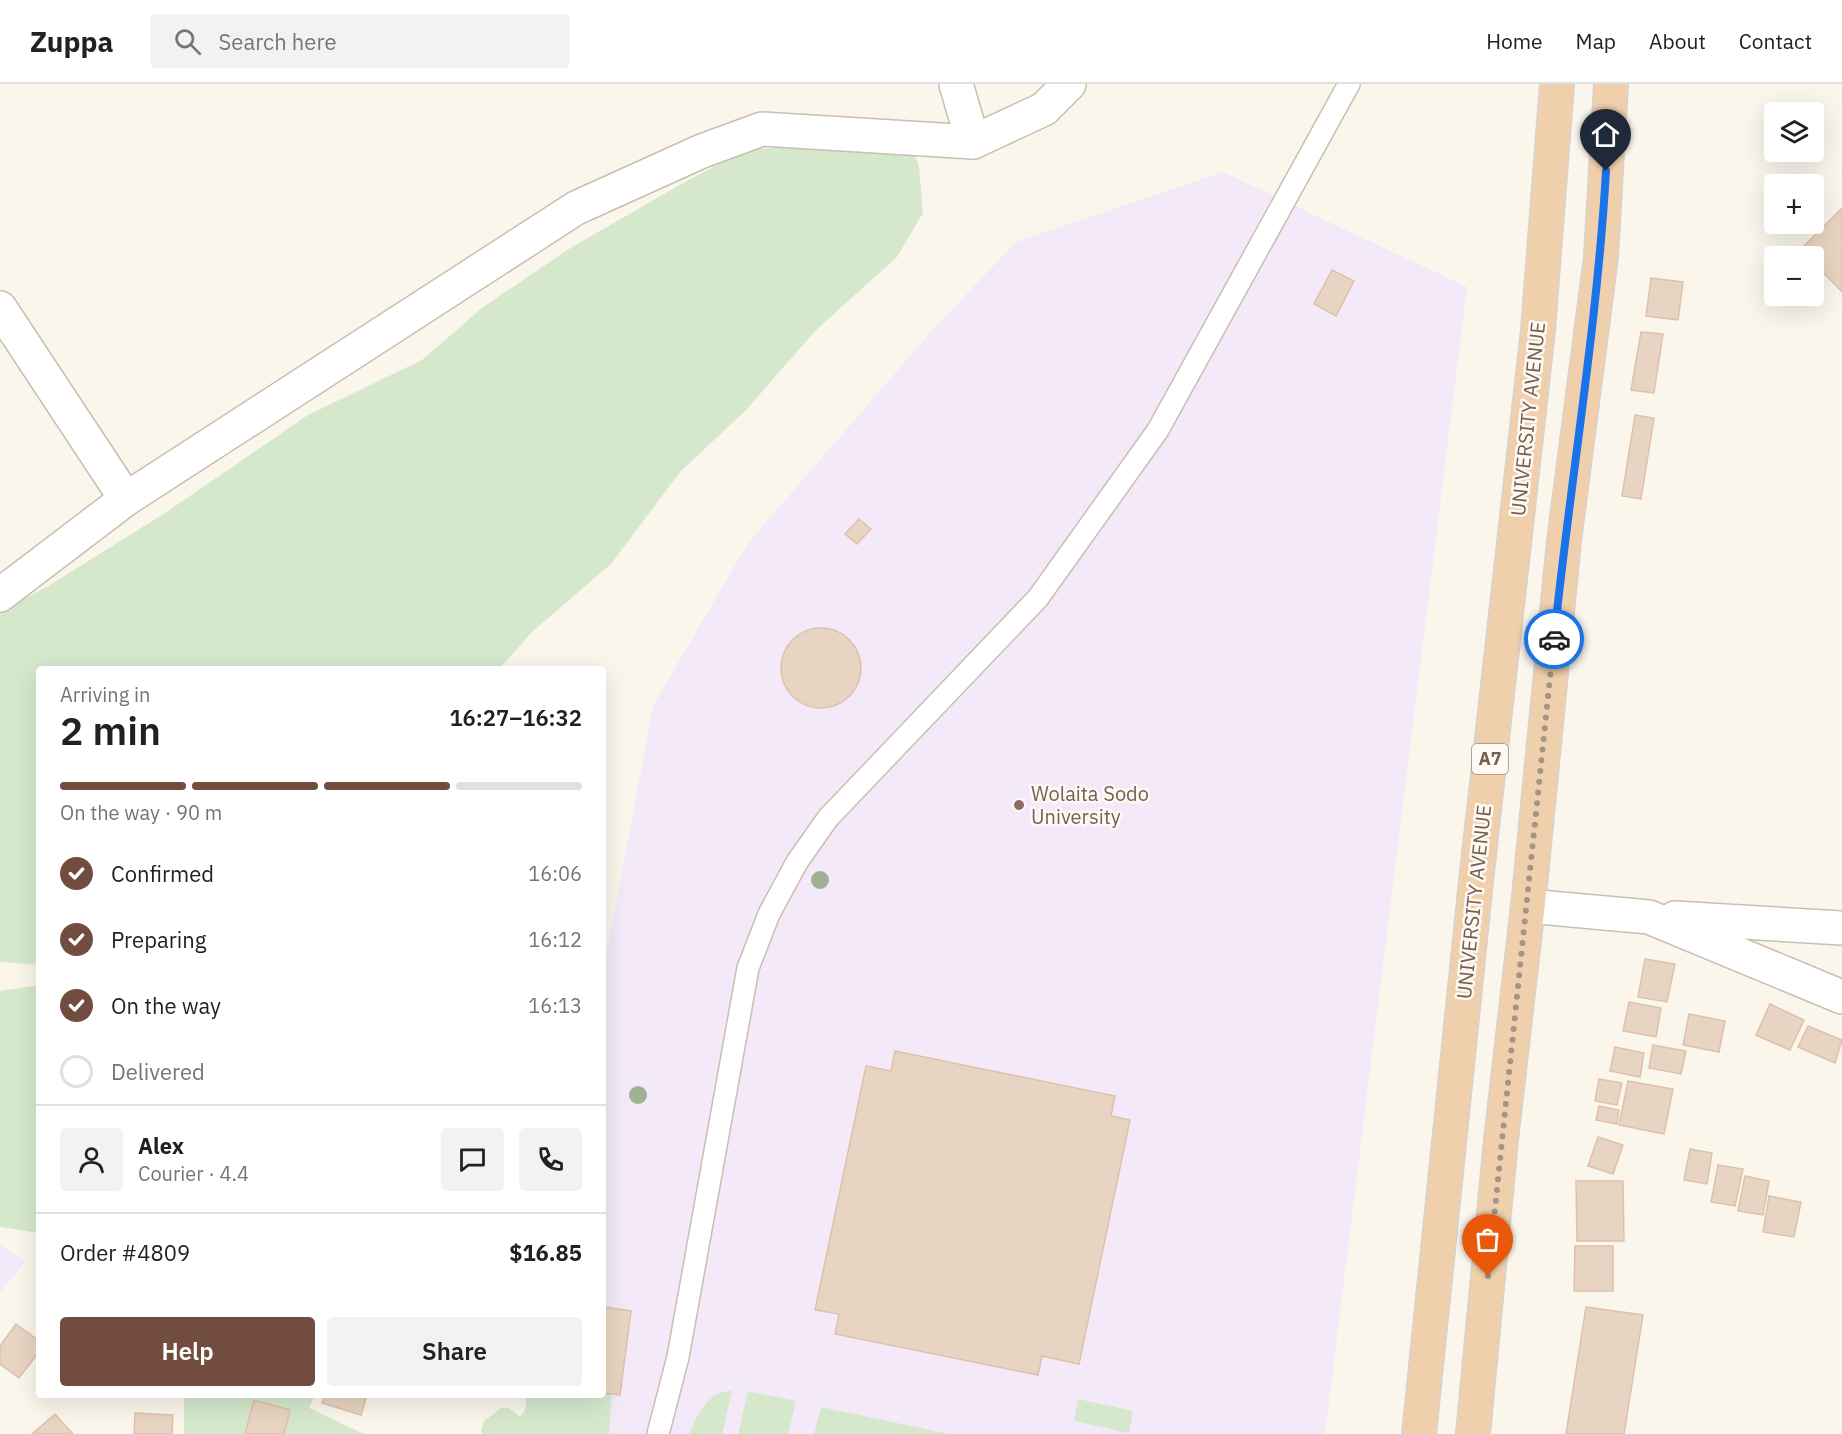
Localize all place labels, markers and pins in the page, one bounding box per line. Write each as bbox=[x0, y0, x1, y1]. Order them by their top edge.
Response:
pin bbox=[1580, 109, 1631, 171]
place label: Wolaita Sodo University bbox=[1031, 780, 1149, 830]
marker: Wolaita Sodo University bbox=[1012, 798, 1026, 812]
pin bbox=[1462, 1214, 1513, 1276]

